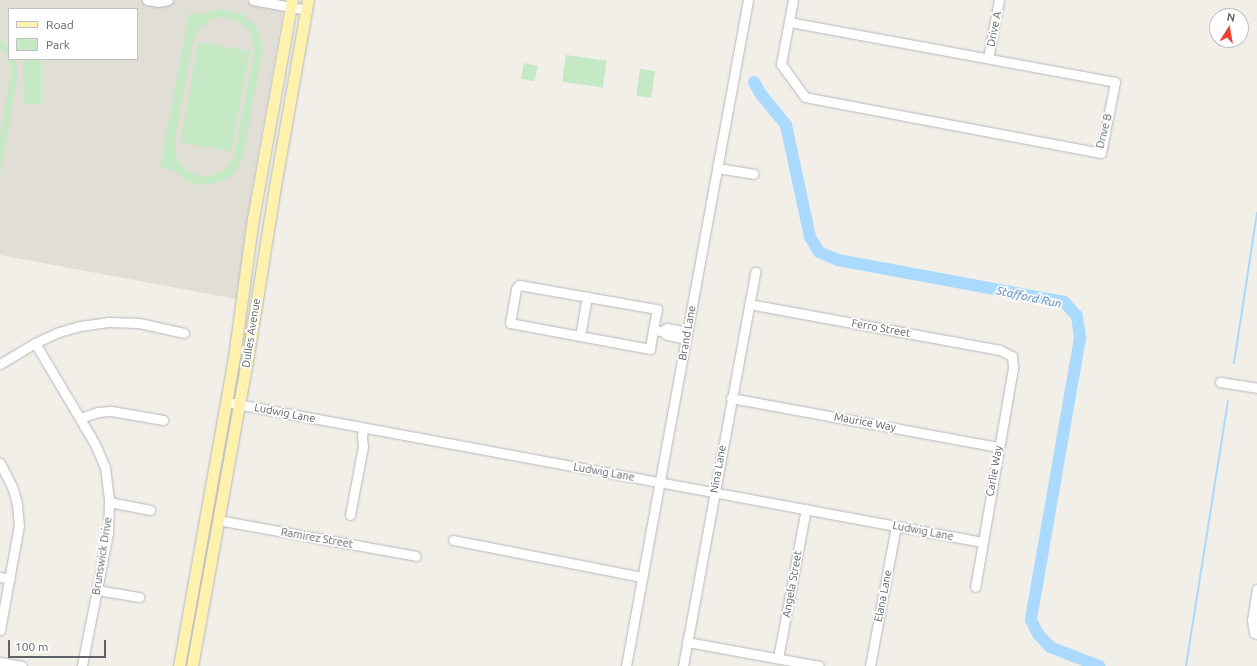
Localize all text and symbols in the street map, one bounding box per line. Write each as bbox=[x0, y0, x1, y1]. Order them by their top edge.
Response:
legend bbox=[8, 8, 138, 60]
north arrow bbox=[1209, 8, 1249, 48]
street label: Drive A bbox=[984, 10, 1004, 48]
text: N bbox=[1226, 11, 1236, 24]
text: Road bbox=[46, 18, 74, 31]
text: Park bbox=[46, 38, 70, 51]
street label: Drive B bbox=[1093, 112, 1115, 150]
water label: Stafford Run bbox=[995, 283, 1063, 311]
street label: Dulles Avenue bbox=[239, 297, 263, 369]
street label: Brand Lane bbox=[676, 304, 698, 362]
street label: Ferro Street bbox=[850, 316, 912, 340]
street label: Ludwig Lane bbox=[253, 401, 317, 425]
street label: Maurice Way bbox=[833, 410, 897, 434]
street label: Nina Lane bbox=[707, 444, 729, 494]
street label: Carlie Way bbox=[983, 444, 1005, 498]
street label: Ludwig Lane bbox=[572, 460, 636, 484]
street label: Brunswick Drive bbox=[89, 516, 115, 596]
street label: Ludwig Lane bbox=[891, 519, 955, 543]
street label: Ramirez Street bbox=[280, 525, 354, 551]
street label: Angela Street bbox=[780, 550, 804, 618]
street label: Elana Lane bbox=[871, 569, 895, 623]
scale bar bbox=[10, 632, 108, 658]
text: 100 m bbox=[15, 640, 48, 653]

